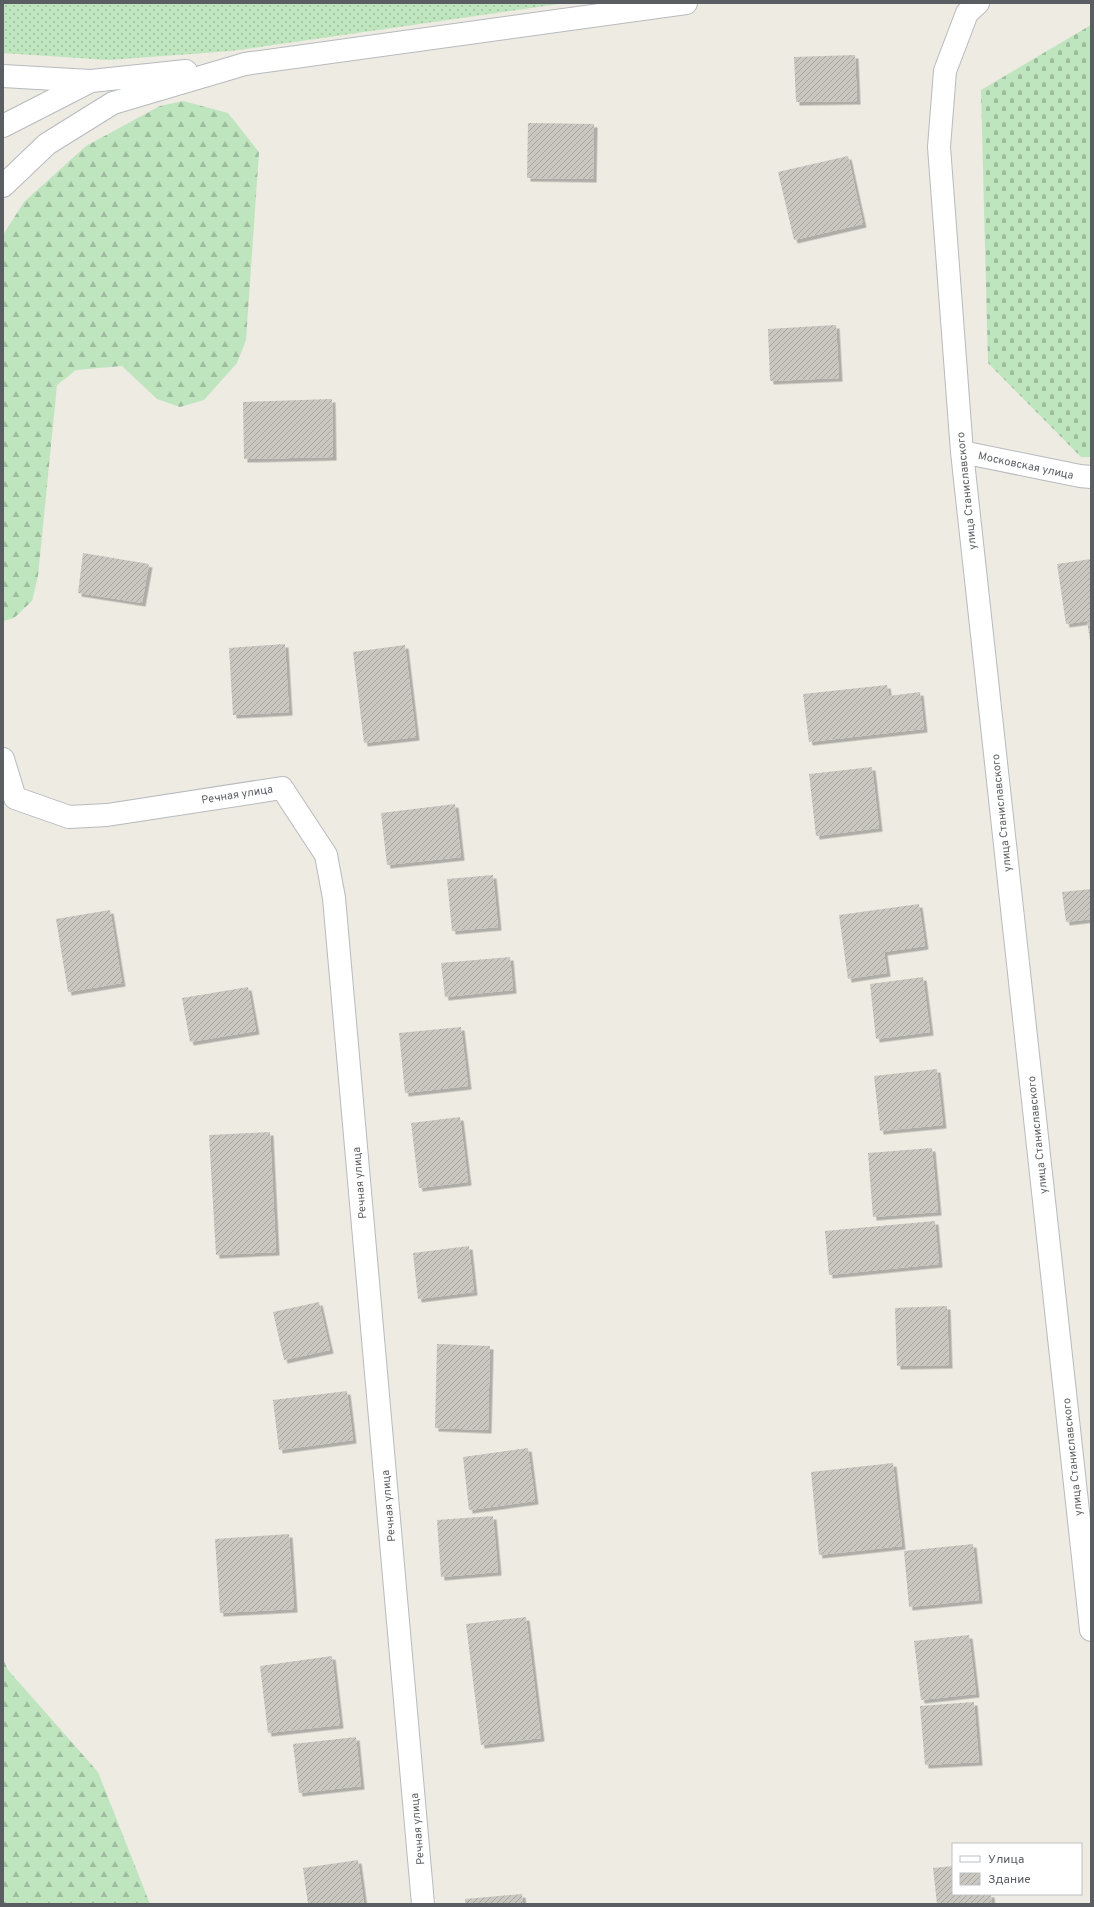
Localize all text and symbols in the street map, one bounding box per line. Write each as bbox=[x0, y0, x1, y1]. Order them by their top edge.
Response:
street label: улица Станиславского bbox=[954, 431, 980, 551]
street label: Московская улица bbox=[977, 449, 1075, 483]
street label: улица Станиславского bbox=[989, 753, 1015, 873]
street label: Речная улица bbox=[200, 782, 274, 808]
street label: улица Станиславского bbox=[1025, 1075, 1051, 1195]
street label: Речная улица bbox=[350, 1146, 370, 1219]
street label: улица Станиславского bbox=[1060, 1397, 1086, 1517]
street label: Речная улица bbox=[379, 1469, 399, 1542]
street label: Речная улица bbox=[408, 1792, 428, 1865]
legend bbox=[952, 1843, 1082, 1895]
text: Улица bbox=[988, 1852, 1024, 1868]
text: Здание bbox=[988, 1872, 1031, 1888]

